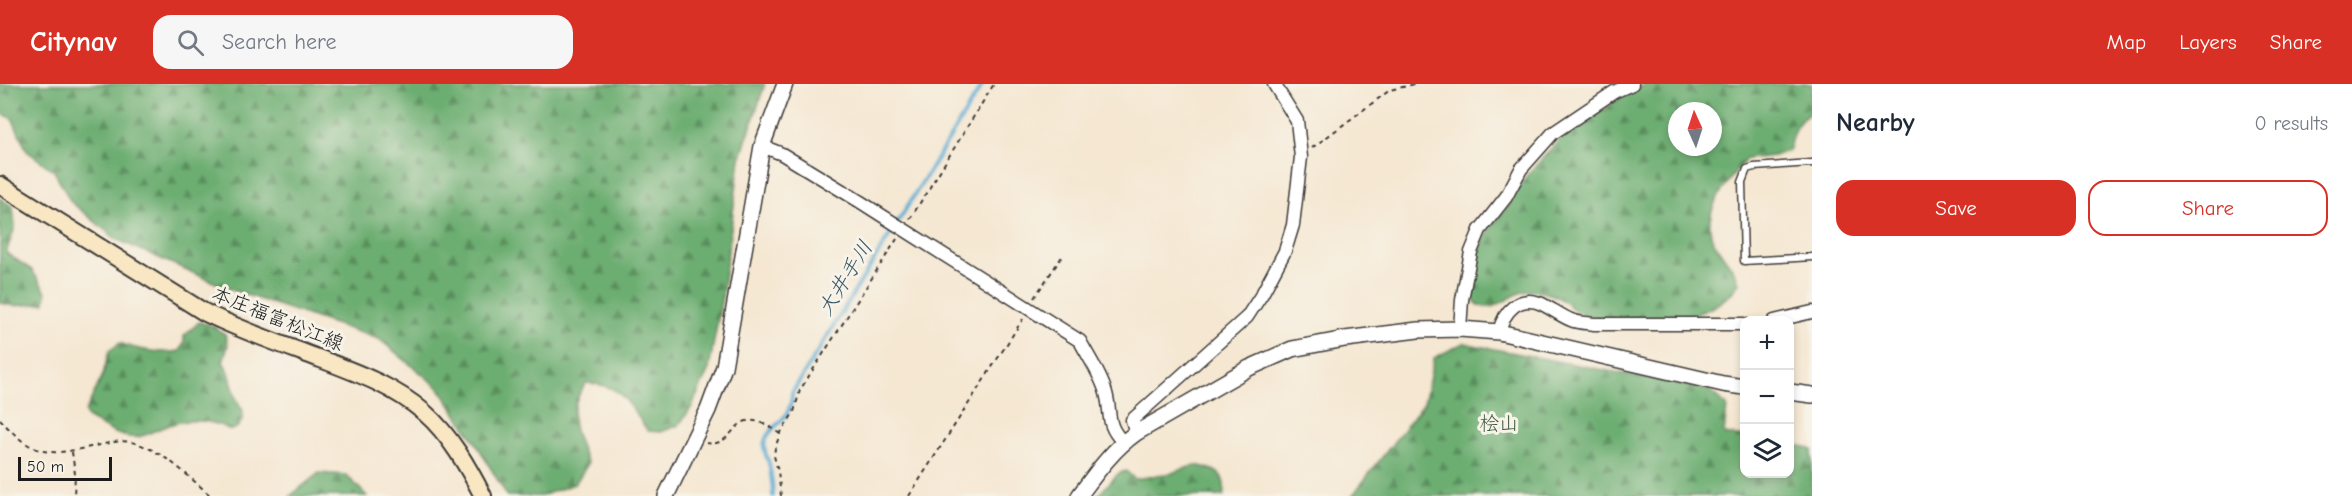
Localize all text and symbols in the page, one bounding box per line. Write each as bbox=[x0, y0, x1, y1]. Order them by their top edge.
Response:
search box bbox=[153, 15, 573, 69]
text: Citynav bbox=[30, 26, 117, 58]
icon: search bbox=[174, 26, 207, 59]
text: Search here bbox=[222, 29, 336, 55]
text: Map bbox=[2107, 30, 2146, 54]
text: Layers bbox=[2179, 30, 2237, 54]
text: Share bbox=[2270, 30, 2322, 54]
north arrow bbox=[1668, 102, 1722, 156]
text: Nearby bbox=[1836, 108, 1915, 138]
text: 0 results bbox=[2255, 112, 2328, 135]
button: Save bbox=[1836, 180, 2076, 236]
button: Share bbox=[2088, 180, 2328, 236]
water label: 大井手川 bbox=[813, 236, 877, 320]
street label: 本庄福富松江線 bbox=[209, 282, 347, 355]
map controls bbox=[1740, 316, 1794, 478]
button: + bbox=[1740, 316, 1794, 370]
button: − bbox=[1740, 370, 1794, 424]
park label: 桧山 bbox=[1479, 412, 1519, 435]
button: layers bbox=[1740, 424, 1794, 478]
scale bar bbox=[18, 454, 112, 482]
text: 50 m bbox=[27, 458, 64, 476]

